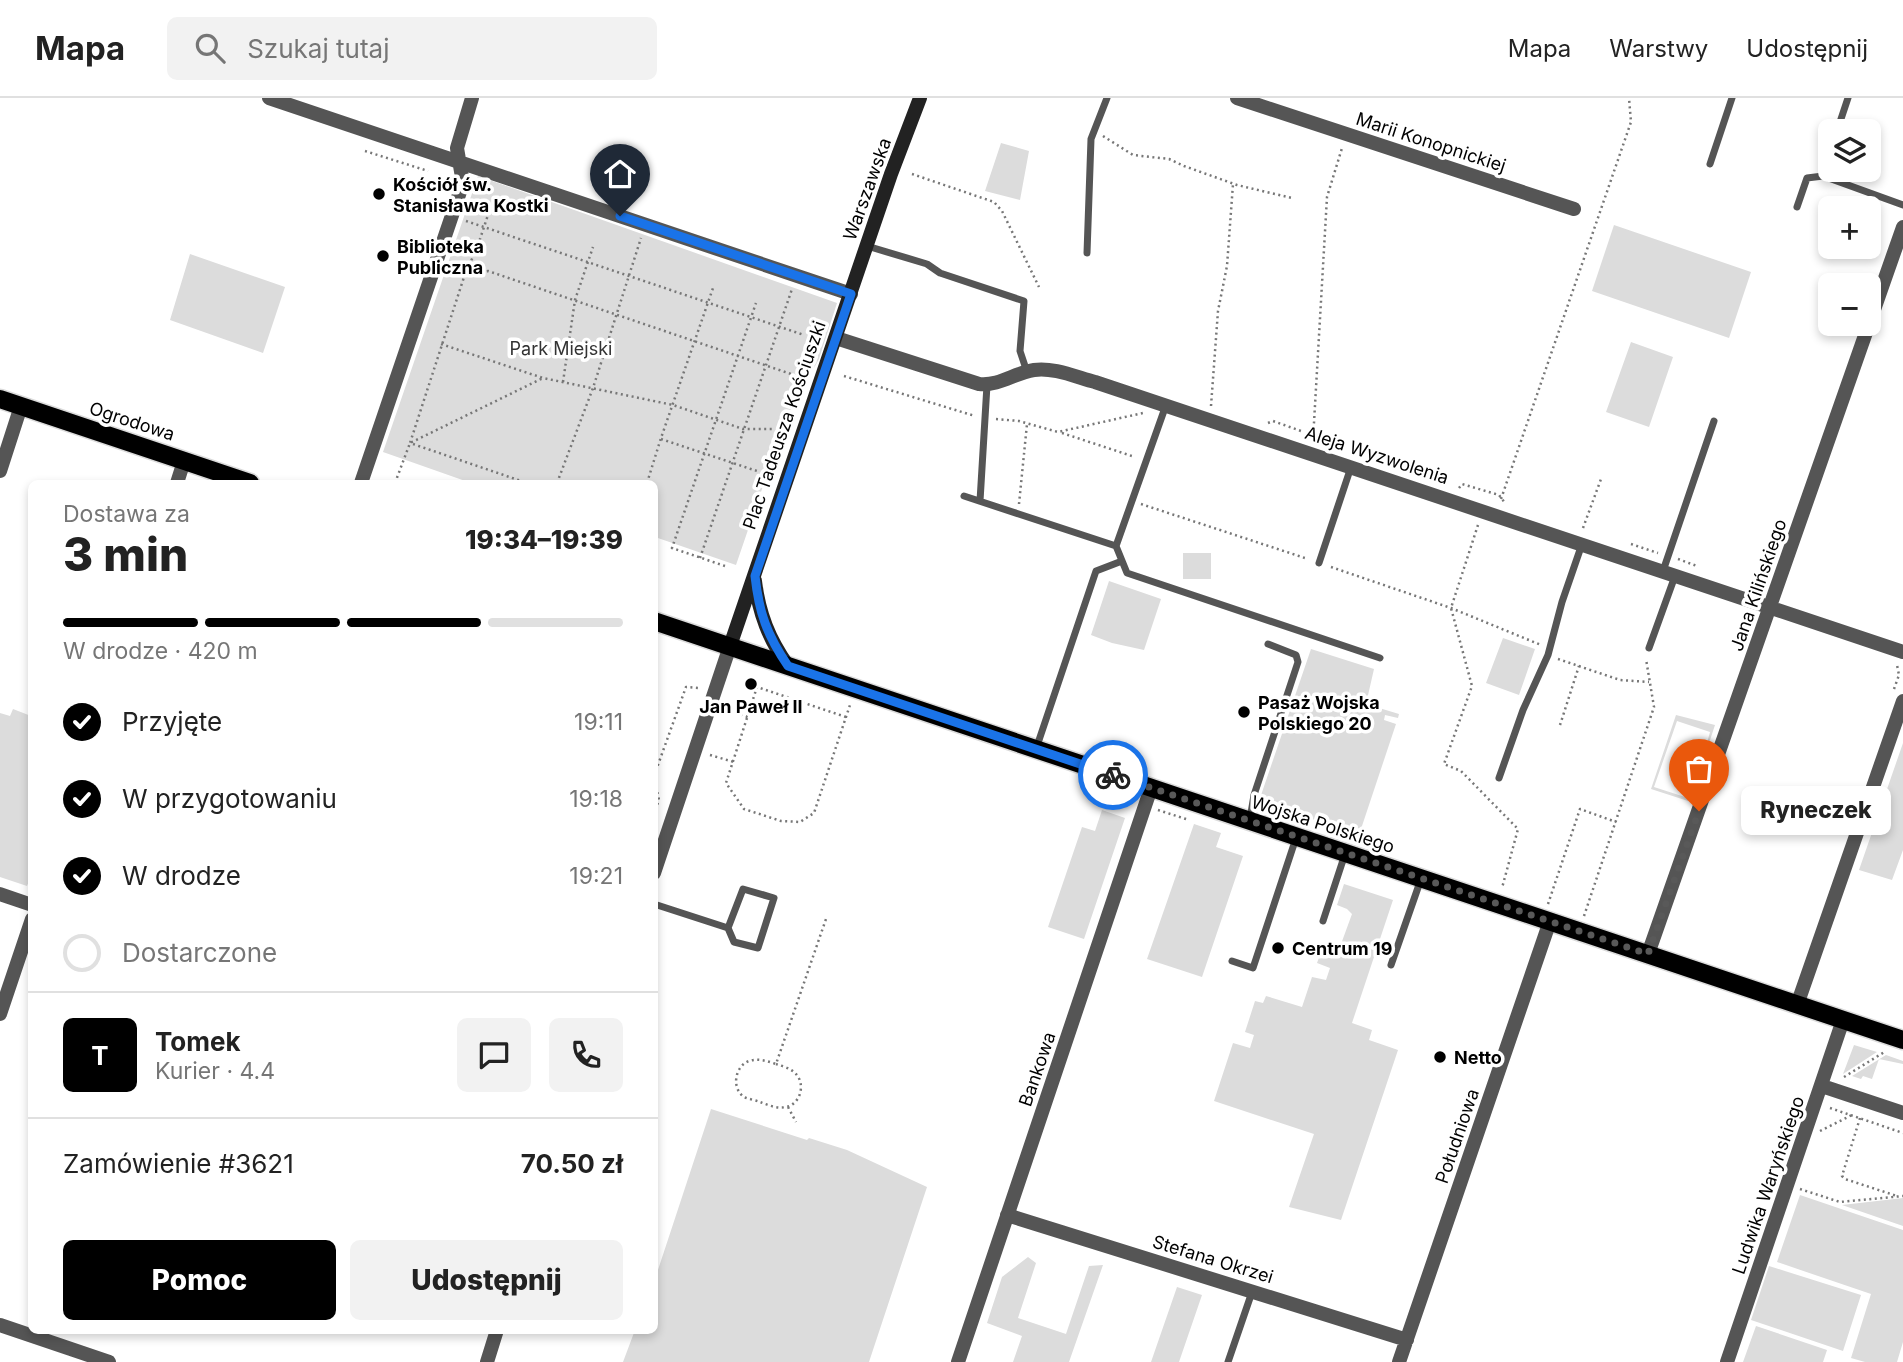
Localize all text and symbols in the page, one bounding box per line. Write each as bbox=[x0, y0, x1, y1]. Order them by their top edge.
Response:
search box bbox=[167, 17, 657, 80]
text: Mapa bbox=[35, 28, 125, 68]
icon: search bbox=[191, 29, 229, 67]
text: Szukaj tutaj bbox=[247, 33, 390, 64]
text: Mapa bbox=[1508, 34, 1571, 63]
text: Warstwy bbox=[1609, 34, 1708, 63]
text: Udostępnij bbox=[1746, 34, 1868, 63]
street label: Marii Konopnickiej bbox=[1353, 108, 1509, 176]
map controls bbox=[1818, 119, 1881, 336]
button: layers bbox=[1818, 119, 1881, 182]
street label: Warszawska bbox=[839, 135, 895, 243]
pin bbox=[590, 144, 650, 216]
icon: home bbox=[601, 155, 639, 193]
place label: Kościół św. Stanisława Kostki bbox=[393, 174, 549, 216]
marker: Kościół św. Stanisława Kostki bbox=[371, 186, 387, 202]
button: + bbox=[1818, 196, 1881, 259]
place label: Biblioteka Publiczna bbox=[397, 236, 484, 278]
marker: Biblioteka Publiczna bbox=[375, 248, 391, 264]
button: − bbox=[1818, 273, 1881, 336]
street label: Plac Tadeusza Kościuszki bbox=[738, 318, 830, 532]
park label: Park Miejski bbox=[510, 338, 612, 359]
street label: Ogrodowa bbox=[87, 397, 177, 445]
street label: Aleja Wyzwolenia bbox=[1303, 422, 1451, 488]
text: Dostawa za bbox=[63, 500, 190, 528]
street label: Jana Kilińskiego bbox=[1726, 516, 1790, 654]
text: 19:34–19:39 bbox=[465, 524, 623, 555]
text: 3 min bbox=[63, 526, 188, 582]
text: W drodze · 420 m bbox=[63, 637, 258, 665]
marker: Jan Paweł II bbox=[743, 676, 759, 692]
place label: Pasaż Wojska Polskiego 20 bbox=[1258, 692, 1380, 734]
place label: Jan Paweł II bbox=[699, 696, 803, 717]
icon: check bbox=[63, 703, 101, 741]
marker: Pasaż Wojska Polskiego 20 bbox=[1236, 704, 1252, 720]
text: Przyjęte bbox=[122, 706, 222, 737]
text: 19:11 bbox=[574, 708, 623, 736]
pin bbox=[1669, 739, 1729, 811]
courier bbox=[1078, 740, 1148, 810]
icon: bag bbox=[1680, 750, 1718, 788]
icon: bike bbox=[1094, 756, 1132, 794]
icon: check bbox=[63, 780, 101, 818]
text: W przygotowaniu bbox=[122, 783, 337, 814]
text: 19:18 bbox=[569, 785, 623, 813]
callout: Ryneczek bbox=[1741, 786, 1892, 836]
street label: Wojska Polskiego bbox=[1249, 791, 1397, 857]
text: Ryneczek bbox=[1760, 796, 1872, 824]
icon: check bbox=[63, 857, 101, 895]
text: W drodze bbox=[122, 860, 241, 891]
text: 19:21 bbox=[569, 862, 623, 890]
text: Dostarczone bbox=[122, 937, 277, 968]
place label: Centrum 19 bbox=[1292, 938, 1393, 959]
marker: Centrum 19 bbox=[1270, 940, 1286, 956]
button: chat bbox=[457, 1018, 531, 1092]
button: phone bbox=[549, 1018, 623, 1092]
text: Tomek bbox=[155, 1026, 241, 1057]
street label: Bankowa bbox=[1014, 1029, 1060, 1109]
text: T bbox=[91, 1040, 109, 1071]
place label: Netto bbox=[1454, 1047, 1502, 1068]
marker: Netto bbox=[1432, 1049, 1448, 1065]
text: Kurier · 4.4 bbox=[155, 1057, 275, 1085]
street label: Południowa bbox=[1431, 1086, 1483, 1186]
street label: Ludwika Waryńskiego bbox=[1728, 1093, 1808, 1277]
text: Zamówienie #3621 bbox=[63, 1148, 294, 1179]
text: 70.50 zł bbox=[521, 1148, 623, 1179]
street label: Stefana Okrzei bbox=[1150, 1231, 1276, 1287]
button: Pomoc bbox=[63, 1240, 336, 1320]
button: Udostępnij bbox=[350, 1240, 623, 1320]

